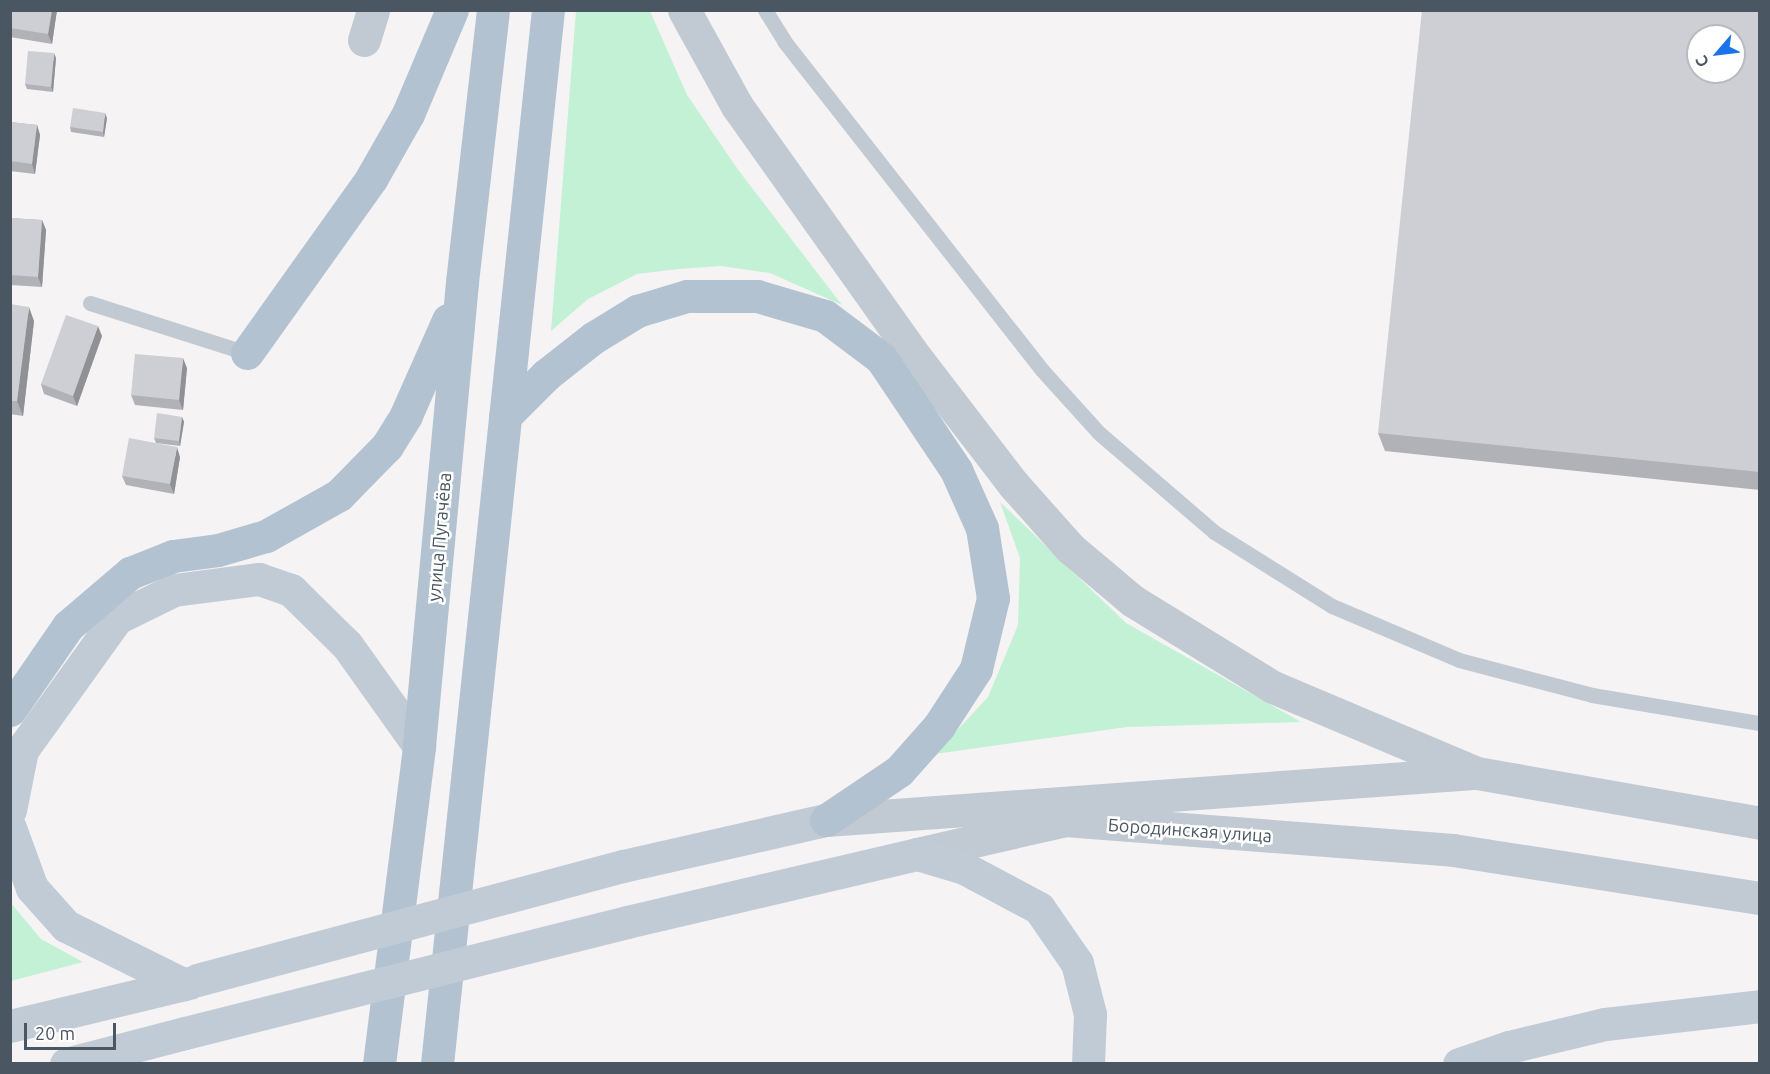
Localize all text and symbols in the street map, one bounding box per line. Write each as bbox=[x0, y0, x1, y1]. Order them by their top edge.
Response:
north arrow bbox=[1686, 24, 1746, 84]
text: С bbox=[1692, 53, 1712, 70]
street label: улица Пугачёва bbox=[423, 472, 455, 602]
street label: Бородинская улица bbox=[1107, 813, 1273, 847]
scale bar bbox=[27, 1011, 118, 1049]
text: 20 m bbox=[35, 1023, 75, 1043]

